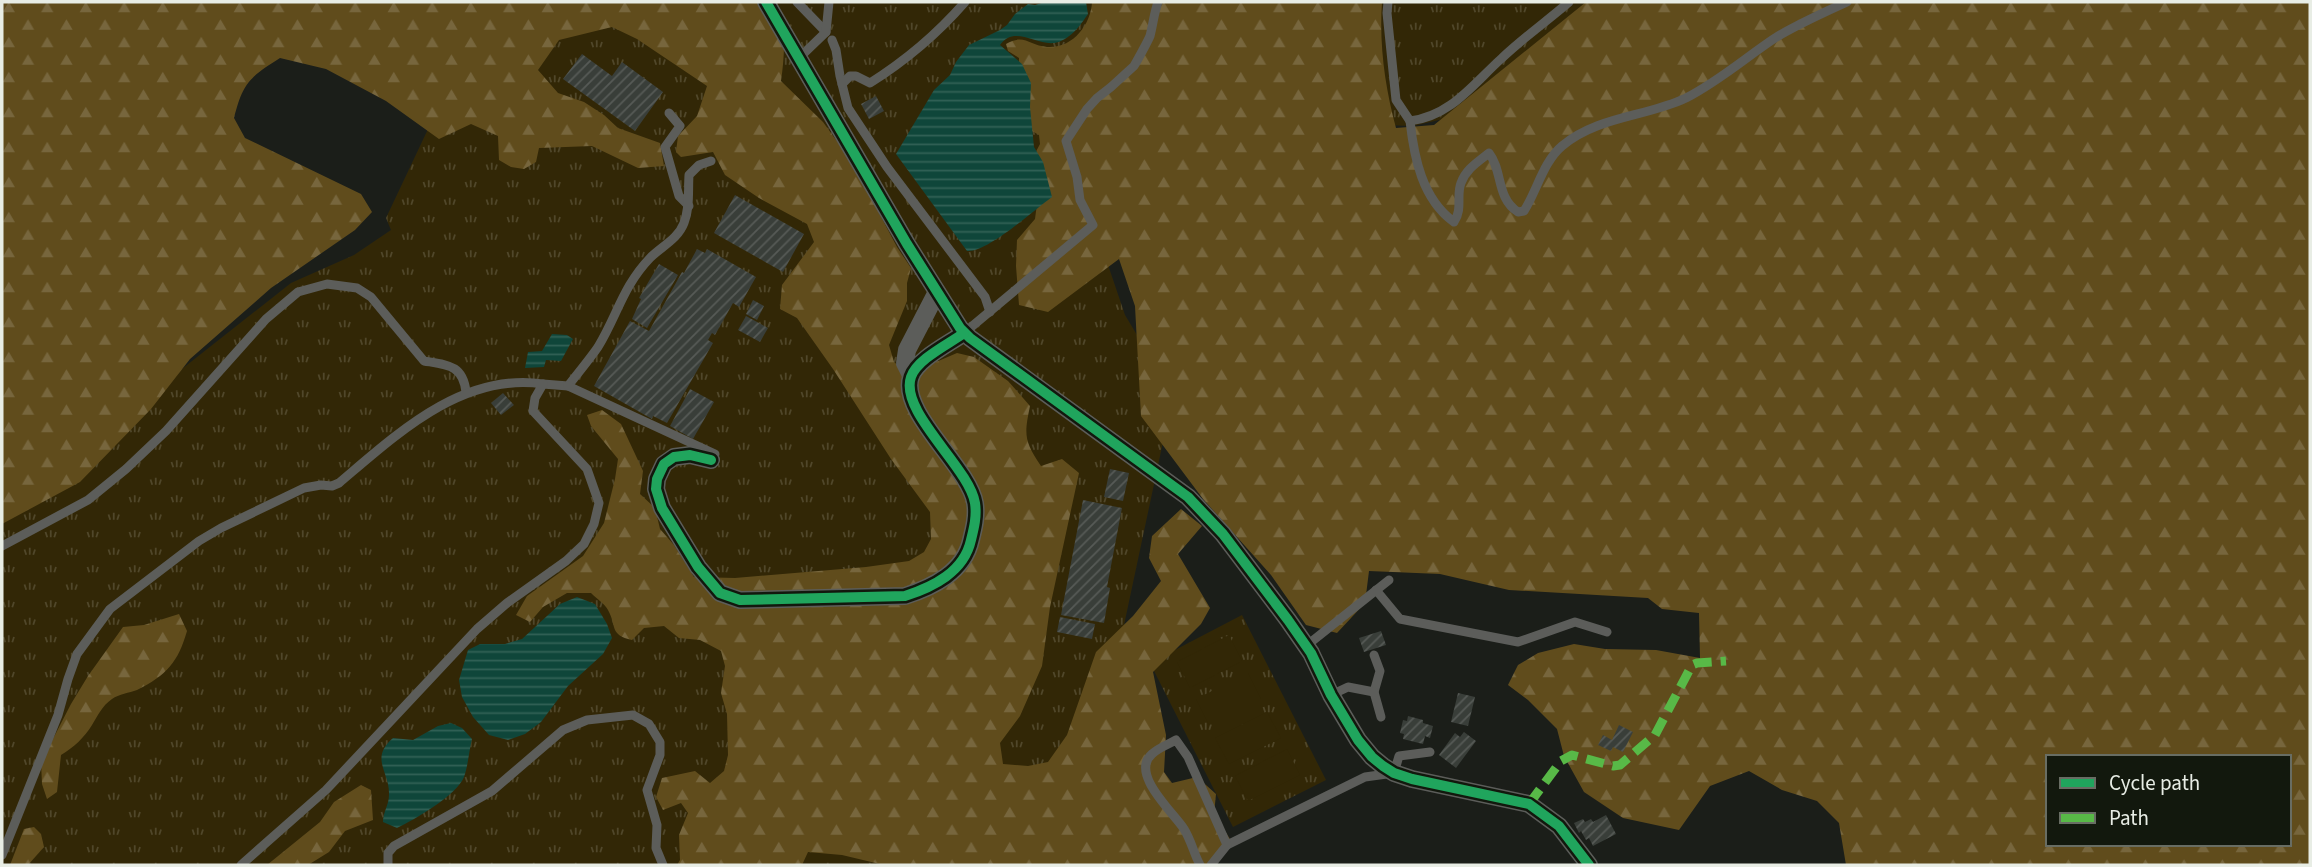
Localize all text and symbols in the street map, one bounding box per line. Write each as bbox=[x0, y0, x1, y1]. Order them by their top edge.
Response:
legend bbox=[2046, 755, 2291, 846]
text: Cycle path bbox=[2109, 768, 2200, 798]
text: Path bbox=[2109, 803, 2149, 833]

